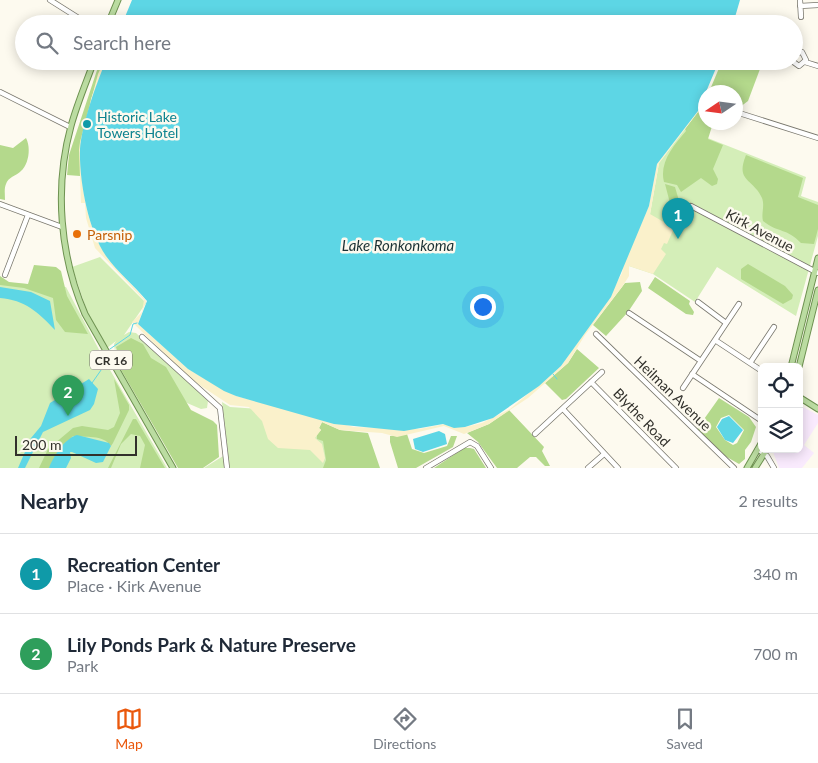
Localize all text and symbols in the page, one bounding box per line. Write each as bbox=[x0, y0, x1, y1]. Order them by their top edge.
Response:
search box bbox=[15, 15, 803, 70]
icon: search bbox=[33, 29, 61, 57]
text: Search here bbox=[73, 31, 171, 54]
north arrow bbox=[698, 85, 743, 130]
place label: Historic Lake Towers Hotel bbox=[97, 108, 178, 141]
marker: Historic Lake Towers Hotel bbox=[81, 118, 93, 130]
pin: 1 bbox=[662, 198, 694, 239]
street label: Kirk Avenue bbox=[723, 205, 797, 255]
place label: Parsnip bbox=[87, 226, 132, 243]
marker: Parsnip bbox=[71, 228, 83, 240]
water label: Lake Ronkonkoma bbox=[342, 236, 454, 254]
your location bbox=[470, 294, 496, 320]
road number: CR 16 bbox=[90, 350, 132, 370]
street label: Heilman Avenue bbox=[631, 352, 715, 434]
map controls bbox=[758, 363, 803, 453]
button: locate bbox=[758, 363, 803, 408]
pin: 2 bbox=[52, 375, 84, 416]
street label: Blythe Road bbox=[610, 384, 674, 450]
button: layers bbox=[758, 408, 803, 453]
scale bar bbox=[15, 433, 138, 456]
text: 200 m bbox=[22, 436, 61, 453]
text: Nearby bbox=[20, 488, 88, 513]
text: 2 results bbox=[738, 491, 798, 510]
text: Recreation Center bbox=[67, 553, 220, 576]
text: 1 bbox=[31, 564, 41, 583]
text: 340 m bbox=[753, 564, 798, 583]
text: Place · Kirk Avenue bbox=[67, 576, 202, 595]
text: Lily Ponds Park & Nature Preserve bbox=[67, 633, 356, 656]
text: 2 bbox=[31, 644, 41, 663]
text: 700 m bbox=[753, 644, 798, 663]
text: Park bbox=[67, 656, 98, 675]
tab: Map bbox=[115, 705, 143, 752]
tab: Directions bbox=[373, 705, 436, 752]
tab: Saved bbox=[666, 705, 703, 752]

